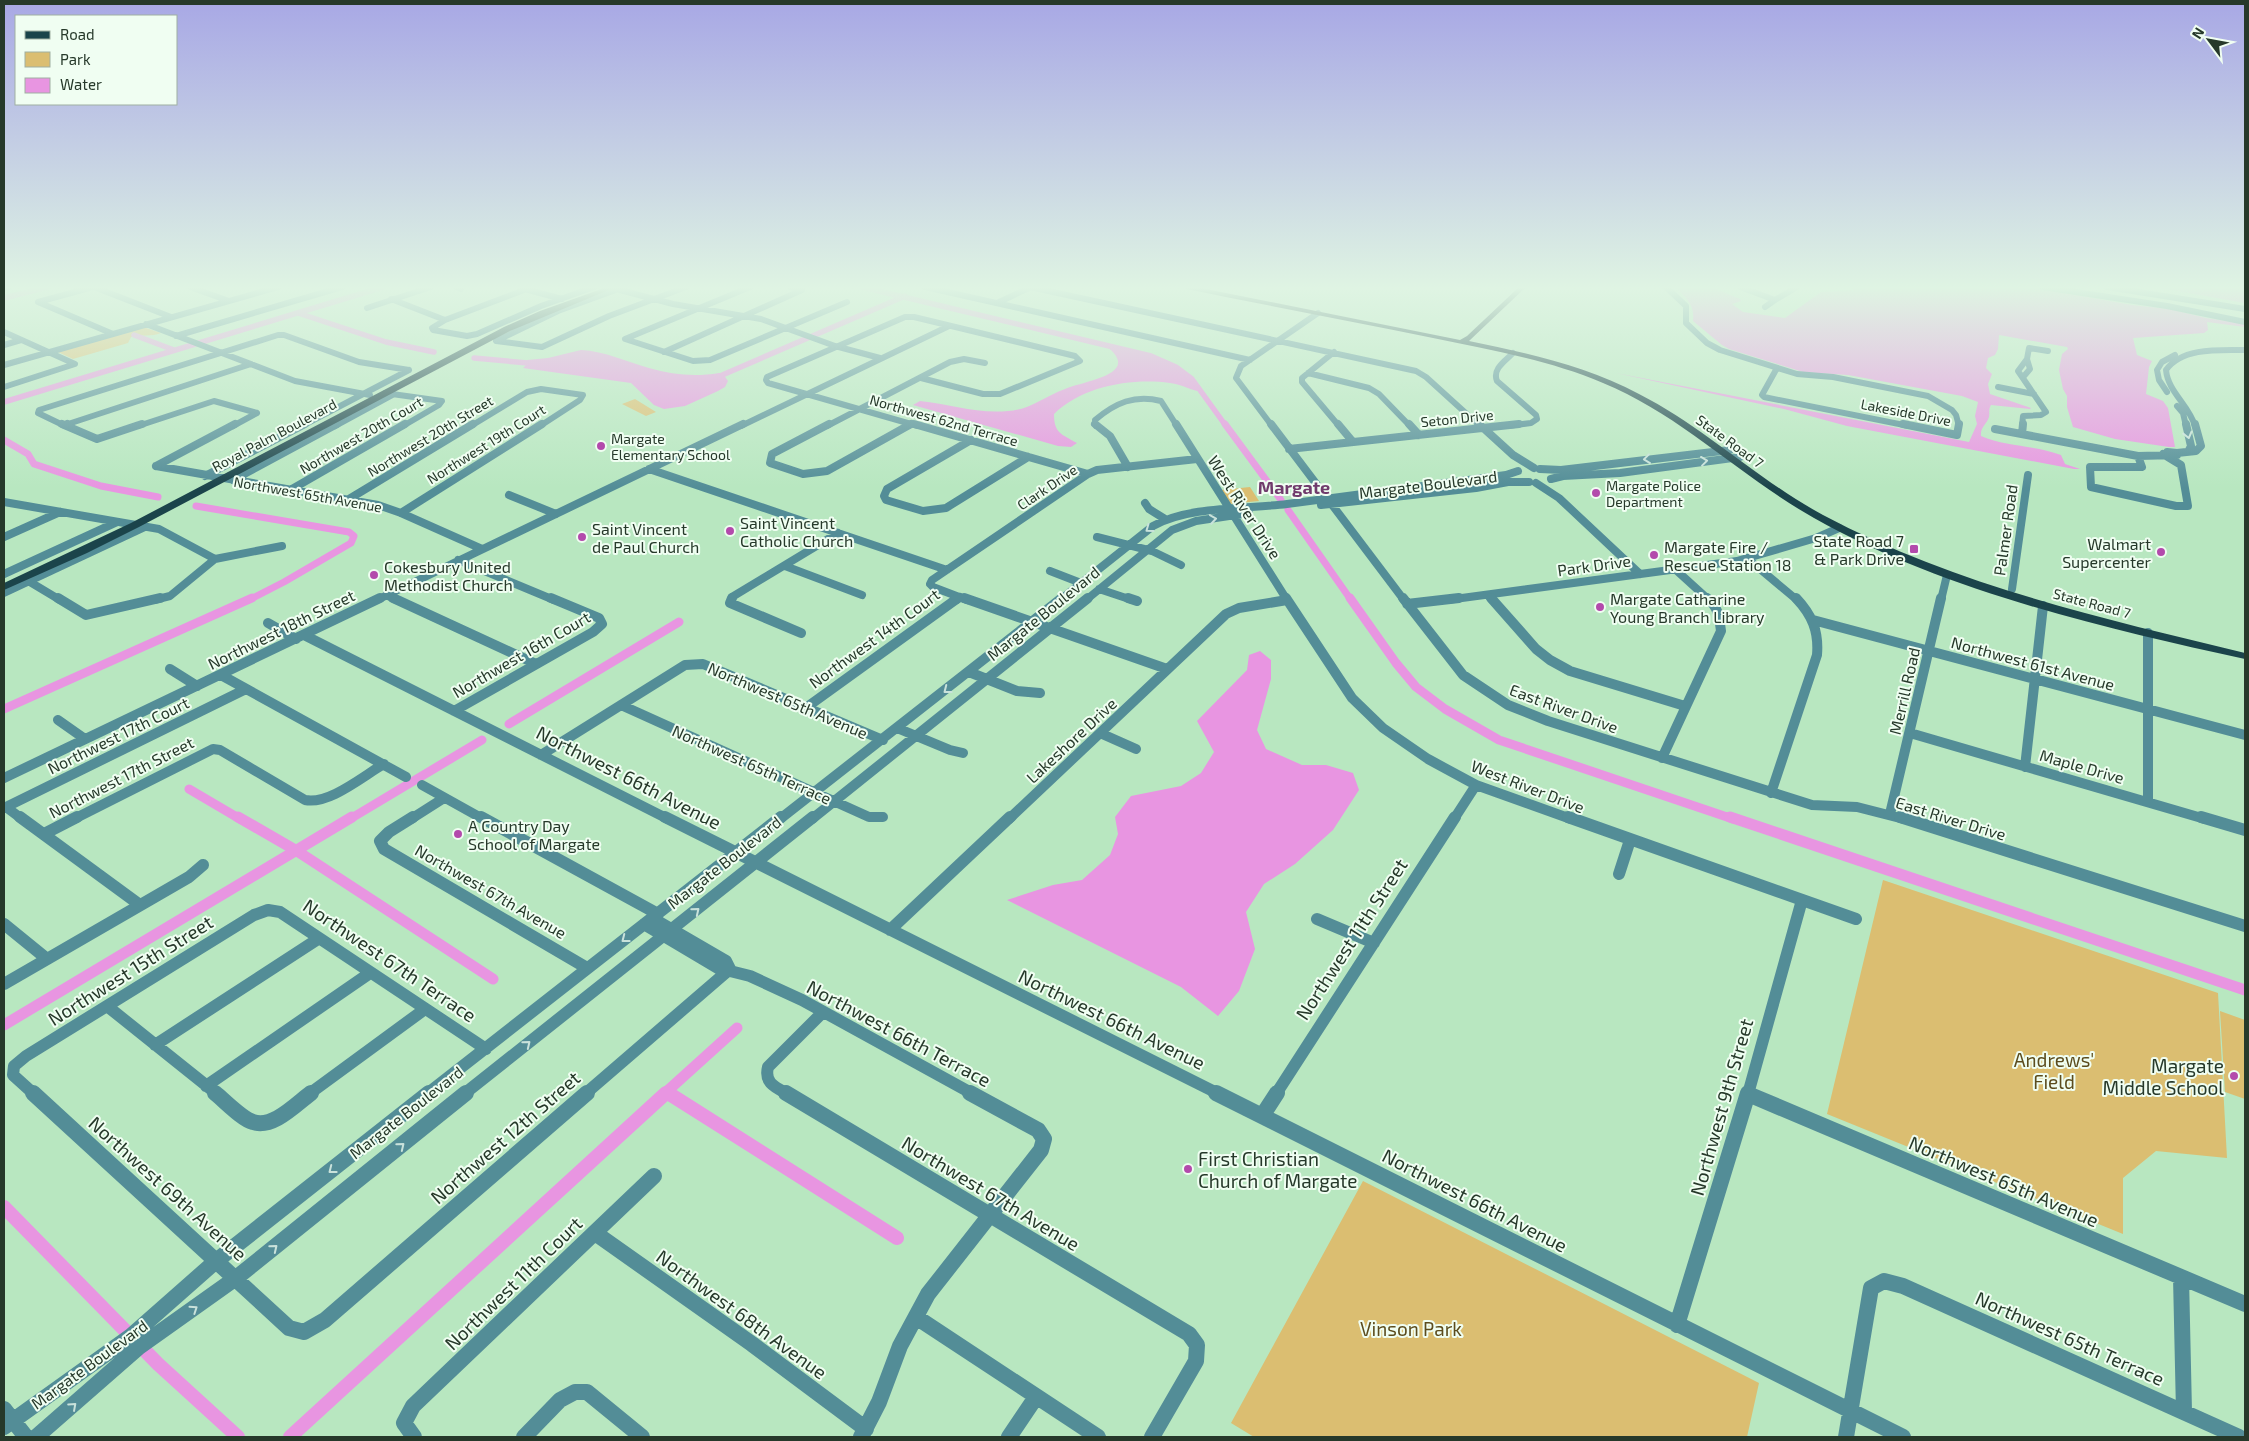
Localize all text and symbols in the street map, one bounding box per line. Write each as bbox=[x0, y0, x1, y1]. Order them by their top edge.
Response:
legend bbox=[15, 15, 178, 105]
north arrow bbox=[2184, 15, 2234, 65]
text: N bbox=[2188, 24, 2207, 42]
text: Road bbox=[60, 25, 95, 43]
text: Park bbox=[60, 50, 91, 68]
text: Water bbox=[60, 75, 102, 93]
street label: Northwest 62nd Terrace bbox=[868, 391, 1020, 449]
street label: Northwest 20th Street bbox=[364, 392, 496, 480]
street label: Northwest 20th Court bbox=[296, 393, 426, 477]
street label: Royal Palm Boulevard bbox=[209, 395, 339, 475]
street label: Lakeside Drive bbox=[1859, 395, 1953, 429]
street label: Northwest 19th Court bbox=[424, 401, 548, 487]
street label: Seton Drive bbox=[1420, 406, 1494, 430]
street label: State Road 7 bbox=[1693, 411, 1767, 471]
place label: Margate Elementary School bbox=[611, 430, 731, 463]
one-way arrow bbox=[2182, 430, 2193, 439]
marker: Margate Elementary School bbox=[595, 440, 607, 452]
street label: West River Drive bbox=[1204, 452, 1286, 562]
one-way arrow bbox=[1643, 453, 1651, 464]
one-way arrow bbox=[1700, 456, 1708, 467]
street label: Clark Drive bbox=[1014, 461, 1080, 513]
street label: Margate Boulevard bbox=[1358, 466, 1498, 502]
street label: Northwest 65th Avenue bbox=[233, 473, 383, 515]
district label: Margate bbox=[1258, 476, 1330, 498]
place label: Margate Police Department bbox=[1606, 477, 1701, 510]
street label: Palmer Road bbox=[1989, 483, 2021, 577]
marker: Margate Police Department bbox=[1590, 487, 1602, 499]
place label: Saint Vincent Catholic Church bbox=[740, 513, 853, 550]
one-way arrow bbox=[1208, 514, 1217, 524]
place label: Saint Vincent de Paul Church bbox=[592, 519, 699, 556]
one-way arrow bbox=[1145, 523, 1155, 532]
marker: Saint Vincent Catholic Church bbox=[724, 525, 736, 537]
marker: Saint Vincent de Paul Church bbox=[576, 531, 588, 543]
place label: State Road 7 & Park Drive bbox=[1813, 531, 1904, 568]
place label: Walmart Supercenter bbox=[2062, 534, 2152, 571]
place label: Margate Fire / Rescue Station 18 bbox=[1664, 537, 1792, 574]
marker: State Road 7 & Park Drive bbox=[1908, 543, 1920, 555]
marker: Walmart Supercenter bbox=[2155, 546, 2167, 558]
marker: Margate Fire / Rescue Station 18 bbox=[1648, 549, 1660, 561]
street label: Park Drive bbox=[1556, 550, 1632, 580]
place label: Cokesbury United Methodist Church bbox=[384, 557, 513, 594]
street label: Margate Boulevard bbox=[983, 562, 1103, 664]
marker: Cokesbury United Methodist Church bbox=[368, 569, 380, 581]
street label: Northwest 14th Court bbox=[805, 584, 943, 692]
street label: Northwest 18th Street bbox=[204, 585, 358, 673]
street label: State Road 7 bbox=[2052, 585, 2132, 621]
place label: Margate Catharine Young Branch Library bbox=[1610, 589, 1765, 626]
marker: Margate Catharine Young Branch Library bbox=[1594, 601, 1606, 613]
street label: Northwest 16th Court bbox=[449, 607, 593, 701]
street label: Northwest 61st Avenue bbox=[1949, 632, 2117, 694]
street label: Merrill Road bbox=[1885, 646, 1923, 736]
street label: Northwest 65th Avenue bbox=[705, 658, 871, 742]
street label: East River Drive bbox=[1507, 680, 1621, 736]
one-way arrow bbox=[944, 684, 953, 692]
street label: Northwest 17th Court bbox=[44, 692, 192, 778]
street label: Lakeshore Drive bbox=[1022, 693, 1120, 787]
street label: Northwest 66th Avenue bbox=[533, 720, 725, 834]
street label: Northwest 65th Terrace bbox=[670, 720, 834, 808]
street label: Northwest 17th Street bbox=[46, 732, 196, 822]
street label: Maple Drive bbox=[2038, 745, 2126, 787]
street label: West River Drive bbox=[1469, 756, 1587, 816]
street label: East River Drive bbox=[1894, 792, 2008, 844]
street label: Margate Boulevard bbox=[663, 812, 785, 912]
place label: A Country Day School of Margate bbox=[468, 816, 600, 853]
marker: A Country Day School of Margate bbox=[452, 828, 464, 840]
street label: Northwest 67th Avenue bbox=[412, 840, 570, 942]
street label: Northwest 11th Street bbox=[1290, 854, 1412, 1024]
street label: Northwest 67th Terrace bbox=[299, 893, 481, 1027]
one-way arrow bbox=[690, 909, 699, 917]
street label: Northwest 15th Street bbox=[43, 910, 217, 1030]
one-way arrow bbox=[621, 933, 631, 942]
street label: Northwest 66th Avenue bbox=[1015, 964, 1209, 1074]
street label: Northwest 66th Terrace bbox=[803, 975, 995, 1091]
street label: Northwest 9th Street bbox=[1685, 1016, 1757, 1198]
one-way arrow bbox=[521, 1042, 530, 1050]
park label: Andrews' Field bbox=[2014, 1048, 2094, 1093]
place label: Margate Middle School bbox=[2103, 1054, 2224, 1099]
street label: Margate Boulevard bbox=[345, 1062, 467, 1162]
street label: Northwest 12th Street bbox=[426, 1066, 584, 1208]
marker: Margate Middle School bbox=[2228, 1070, 2240, 1082]
street label: Northwest 69th Avenue bbox=[84, 1111, 252, 1265]
street label: Northwest 67th Avenue bbox=[898, 1131, 1084, 1255]
street label: Northwest 65th Avenue bbox=[1906, 1131, 2102, 1231]
one-way arrow bbox=[395, 1143, 404, 1152]
street label: Northwest 66th Avenue bbox=[1379, 1143, 1571, 1257]
place label: First Christian Church of Margate bbox=[1198, 1147, 1358, 1192]
marker: First Christian Church of Margate bbox=[1182, 1163, 1194, 1175]
one-way arrow bbox=[329, 1164, 338, 1173]
street label: Northwest 11th Court bbox=[440, 1212, 586, 1354]
street label: Northwest 68th Avenue bbox=[652, 1244, 832, 1384]
one-way arrow bbox=[268, 1245, 277, 1253]
street label: Northwest 65th Terrace bbox=[1972, 1286, 2168, 1390]
one-way arrow bbox=[188, 1306, 197, 1315]
street label: Margate Boulevard bbox=[27, 1315, 151, 1413]
park label: Vinson Park bbox=[1360, 1317, 1462, 1340]
one-way arrow bbox=[68, 1403, 77, 1412]

